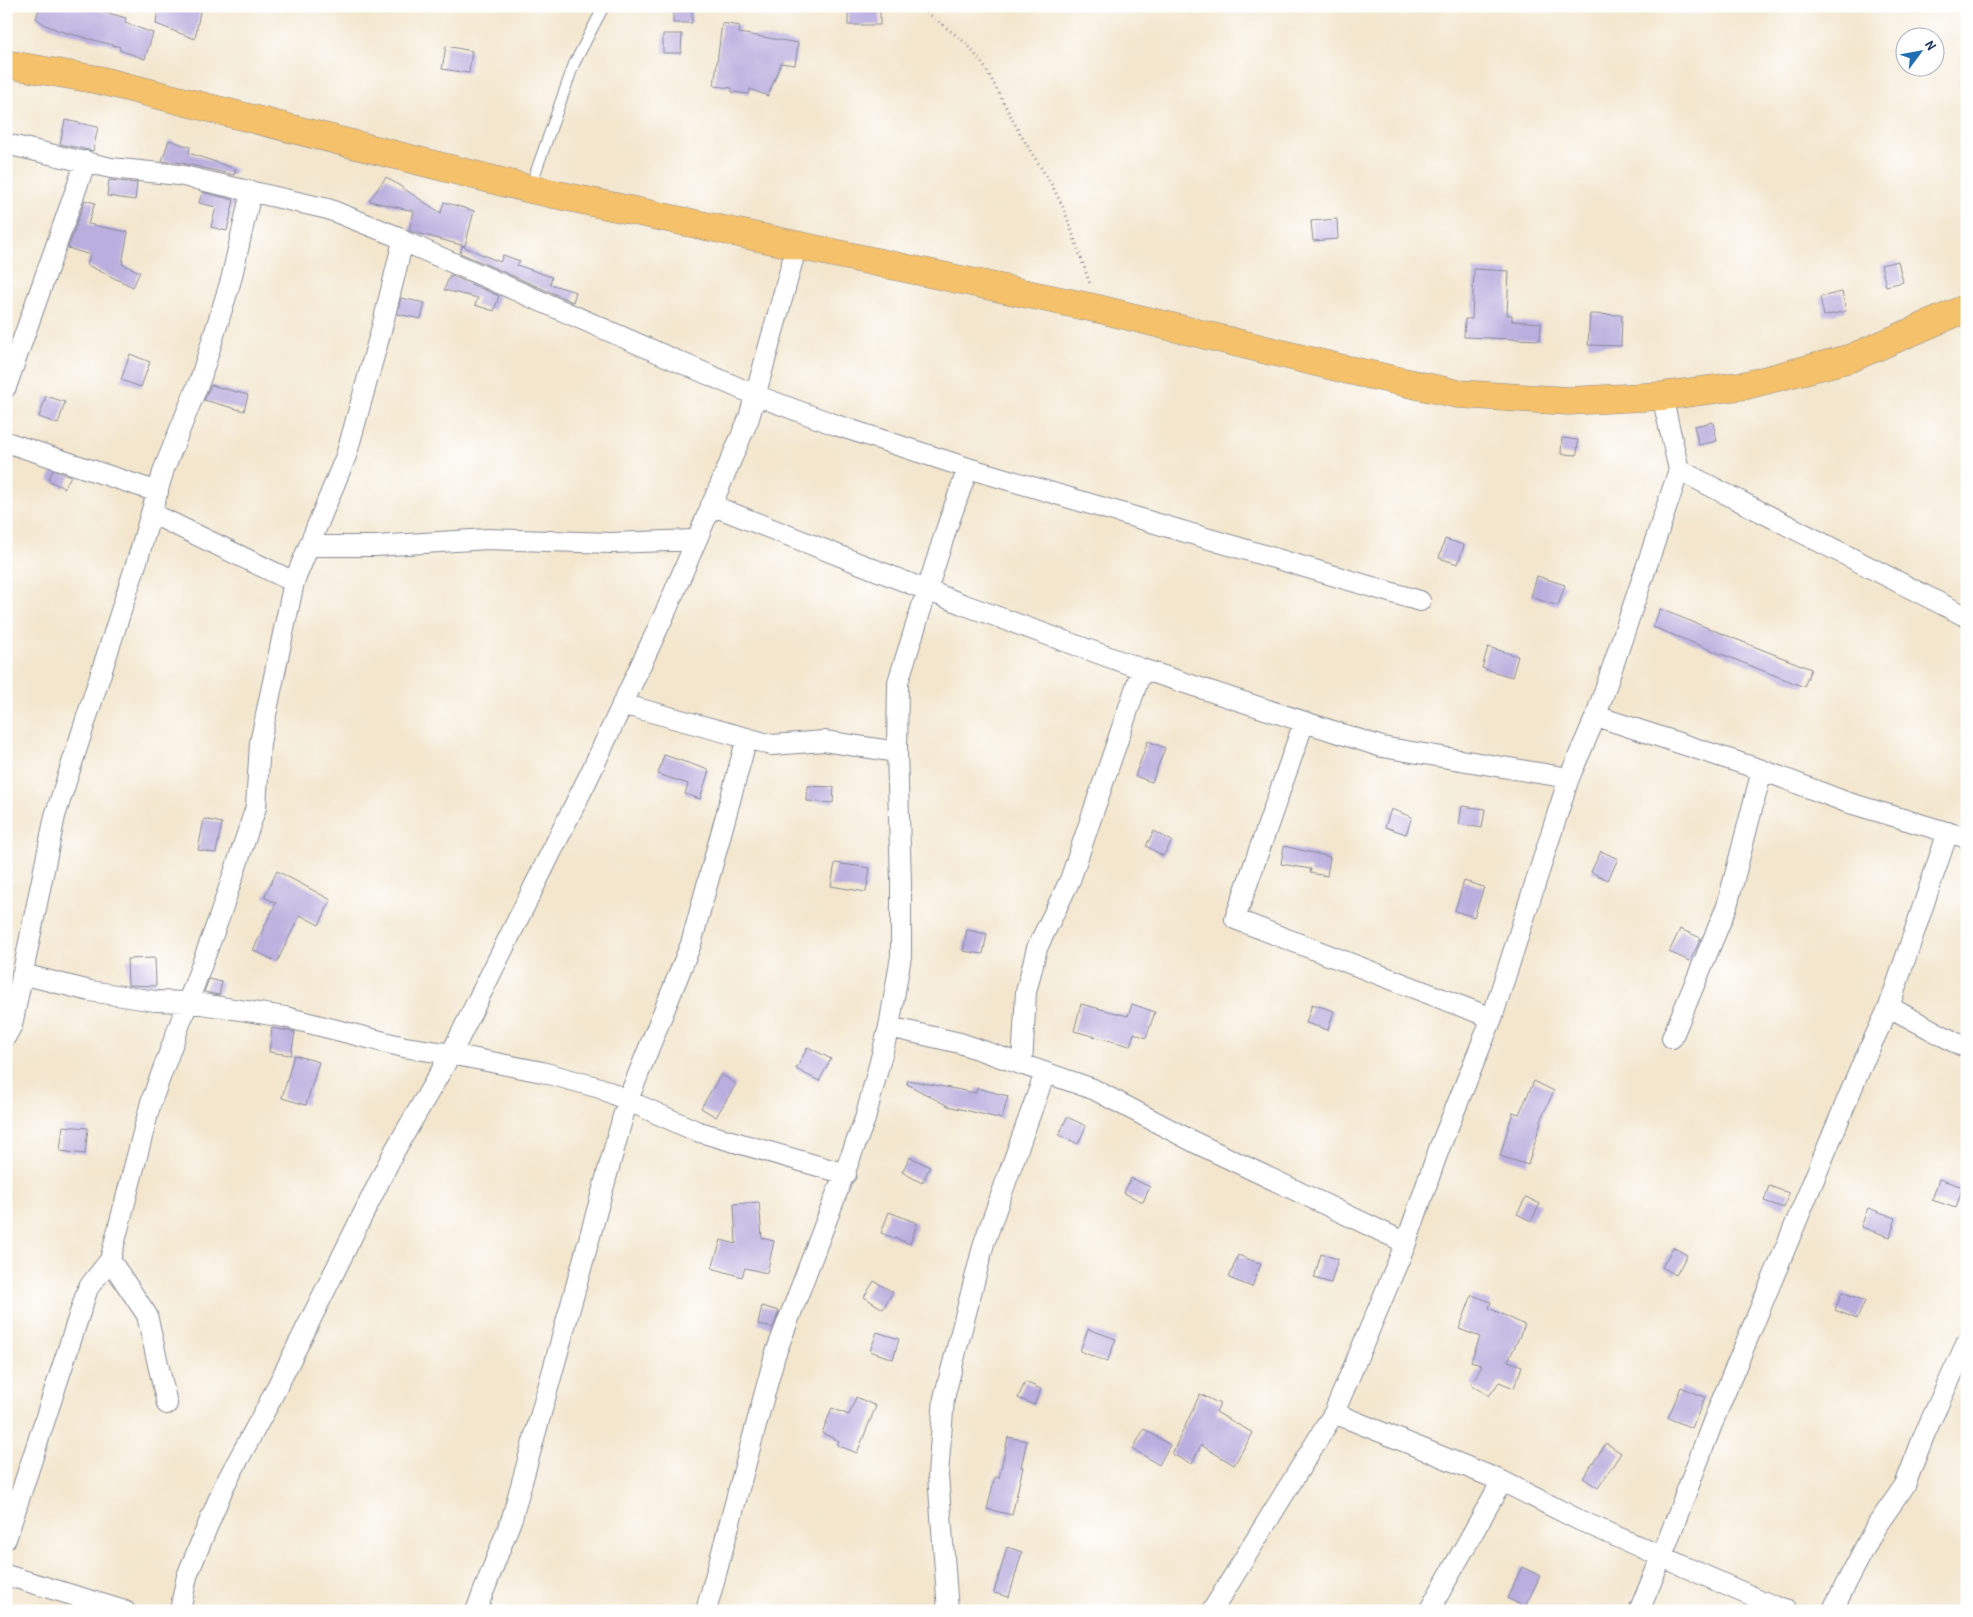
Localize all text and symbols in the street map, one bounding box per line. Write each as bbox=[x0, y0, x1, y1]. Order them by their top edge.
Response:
north arrow bbox=[1896, 28, 1946, 78]
text: N bbox=[1921, 37, 1942, 54]

